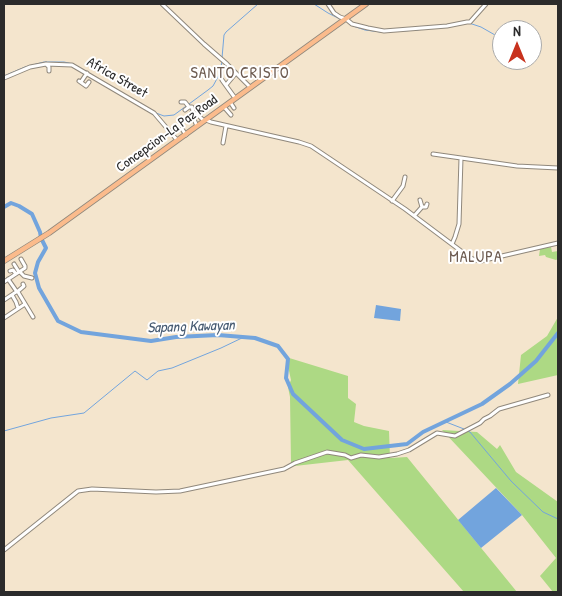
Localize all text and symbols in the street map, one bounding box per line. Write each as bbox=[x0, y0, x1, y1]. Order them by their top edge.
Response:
north arrow bbox=[492, 20, 542, 70]
text: N bbox=[513, 21, 521, 40]
street label: Africa Street bbox=[84, 54, 150, 102]
district label: SANTO CRISTO bbox=[189, 64, 291, 84]
street label: Concepcion-La Paz Road bbox=[113, 92, 221, 176]
district label: MALUPA bbox=[448, 248, 504, 268]
water label: Sapang Kawayan bbox=[147, 316, 235, 338]

